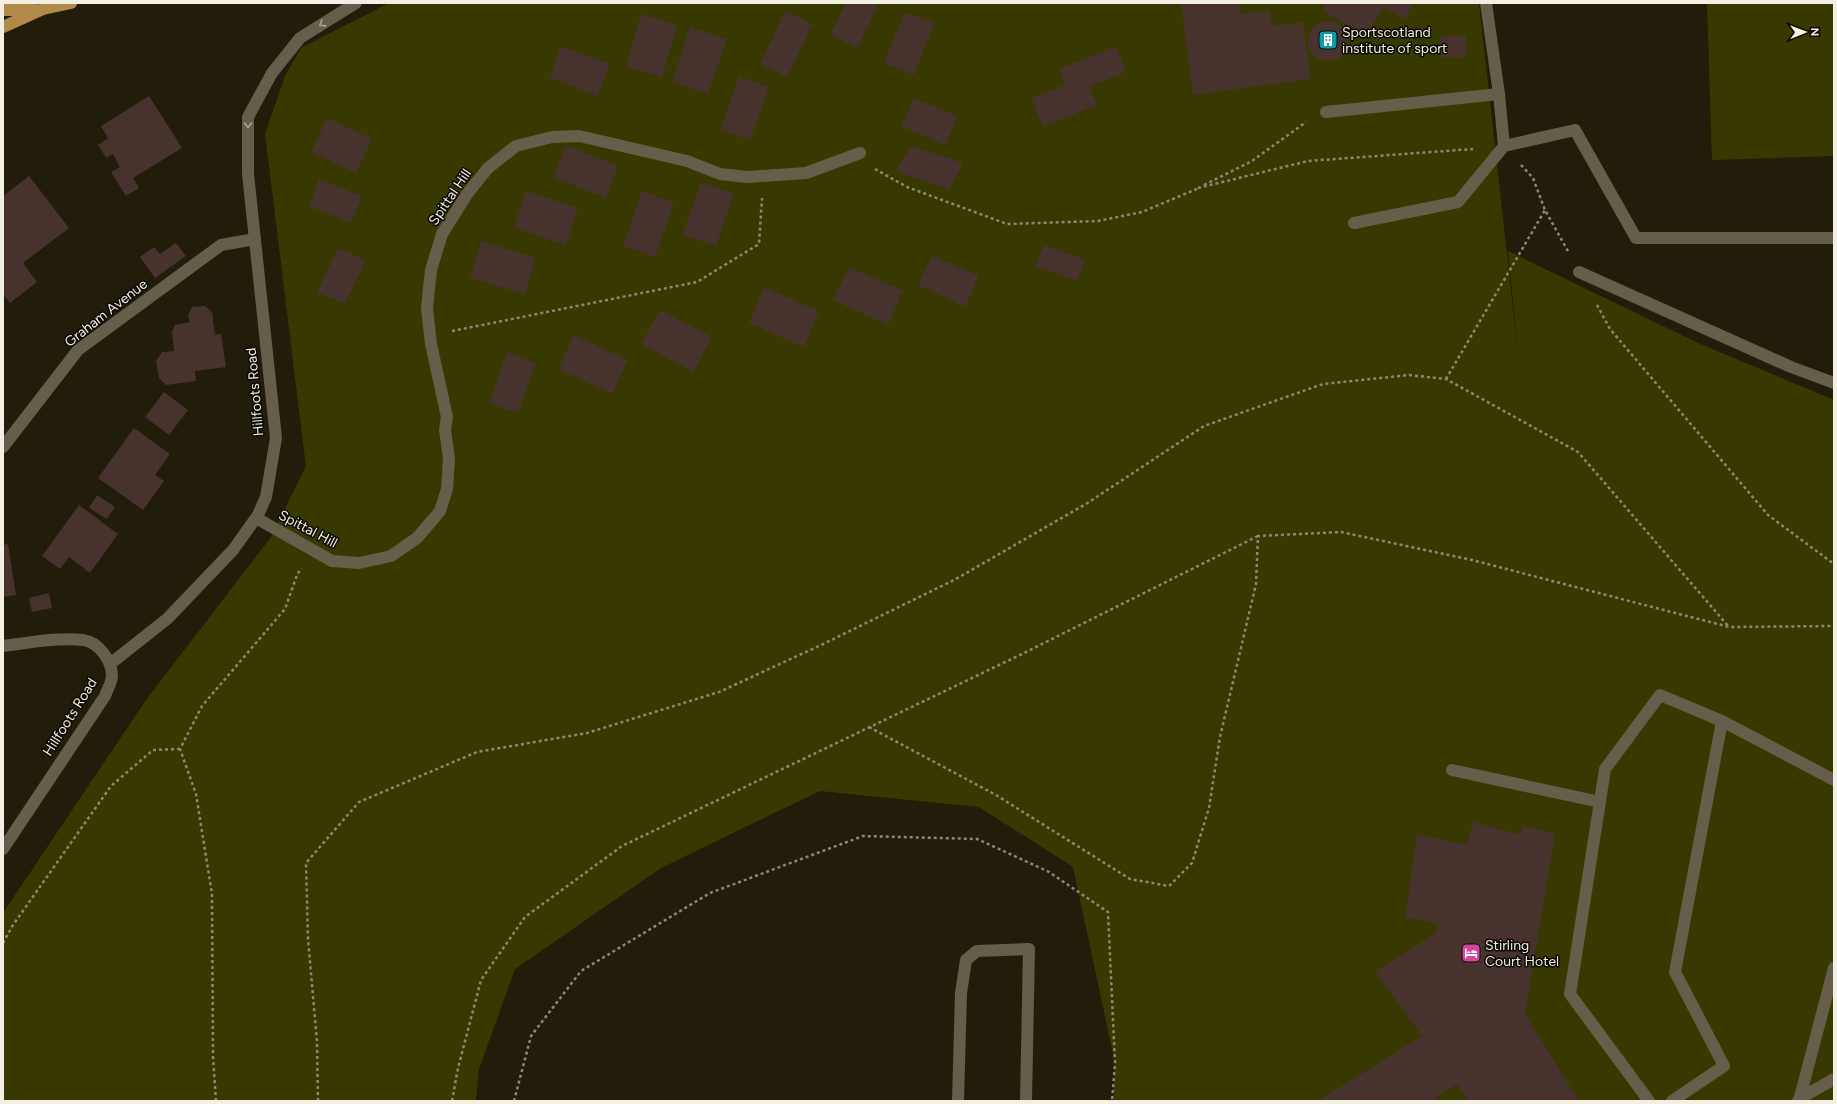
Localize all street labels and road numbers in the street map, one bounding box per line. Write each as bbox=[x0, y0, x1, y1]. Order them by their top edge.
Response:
street label: Spittal Hill bbox=[425, 166, 475, 228]
street label: Graham Avenue bbox=[61, 275, 151, 351]
street label: Hillfoots Road bbox=[243, 347, 267, 437]
street label: Spittal Hill bbox=[276, 506, 340, 552]
street label: Hillfoots Road bbox=[39, 675, 101, 759]

